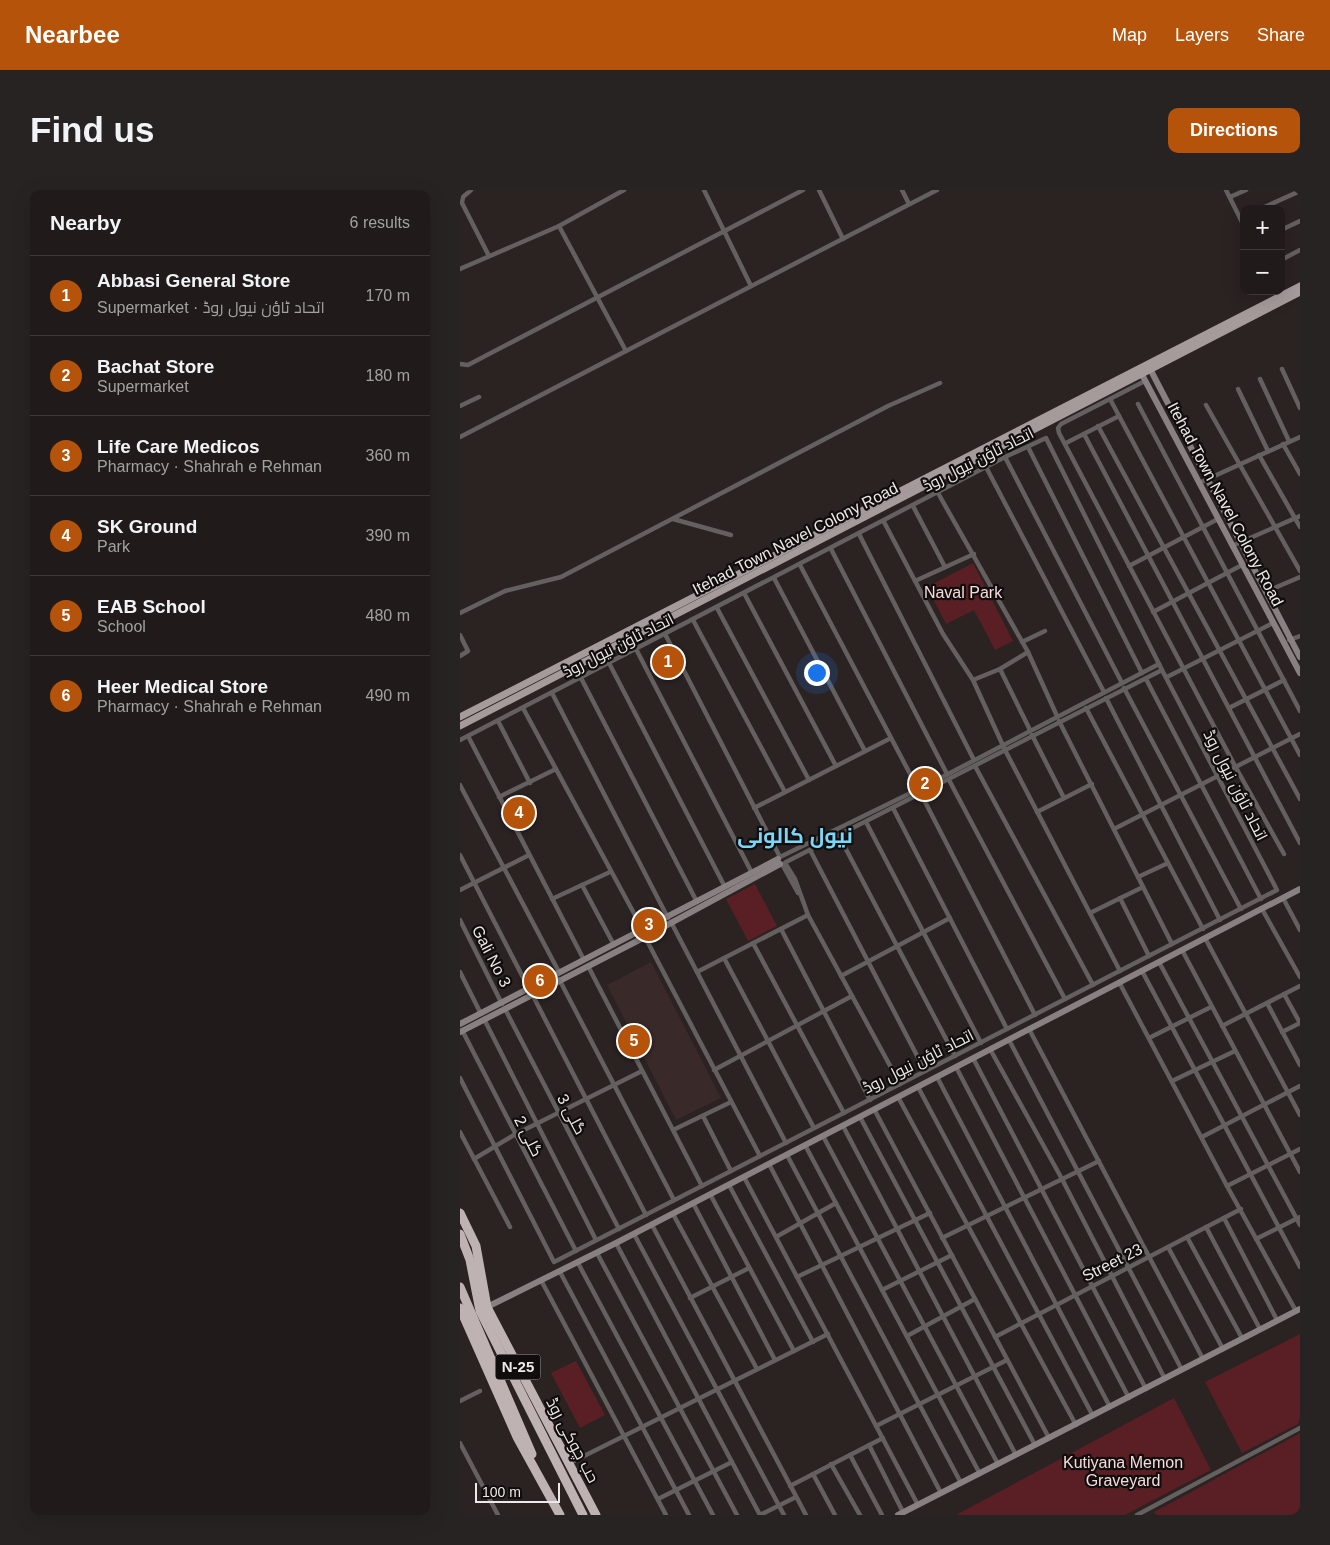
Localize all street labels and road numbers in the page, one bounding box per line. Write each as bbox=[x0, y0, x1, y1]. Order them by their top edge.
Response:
street label: Itehad Town Navel Colony Road bbox=[1164, 399, 1287, 609]
street label: اتحاد ٹاؤن نیول روڈ bbox=[920, 424, 1037, 496]
street label: Itehad Town Navel Colony Road bbox=[690, 479, 901, 598]
street label: اتحاد ٹاؤن نیول روڈ bbox=[560, 610, 677, 682]
street label: اتحاد ٹاؤن نیول روڈ bbox=[1199, 727, 1271, 844]
street label: Gali No 3 bbox=[469, 923, 514, 990]
street label: اتحاد ٹاؤن نیول روڈ bbox=[860, 1026, 977, 1098]
street label: گلی 3 bbox=[552, 1091, 589, 1138]
street label: گلی 2 bbox=[509, 1113, 546, 1160]
street label: Street 23 bbox=[1079, 1240, 1145, 1285]
road number: N-25 bbox=[496, 1354, 540, 1380]
street label: حب چوکی روڈ bbox=[540, 1395, 602, 1487]

